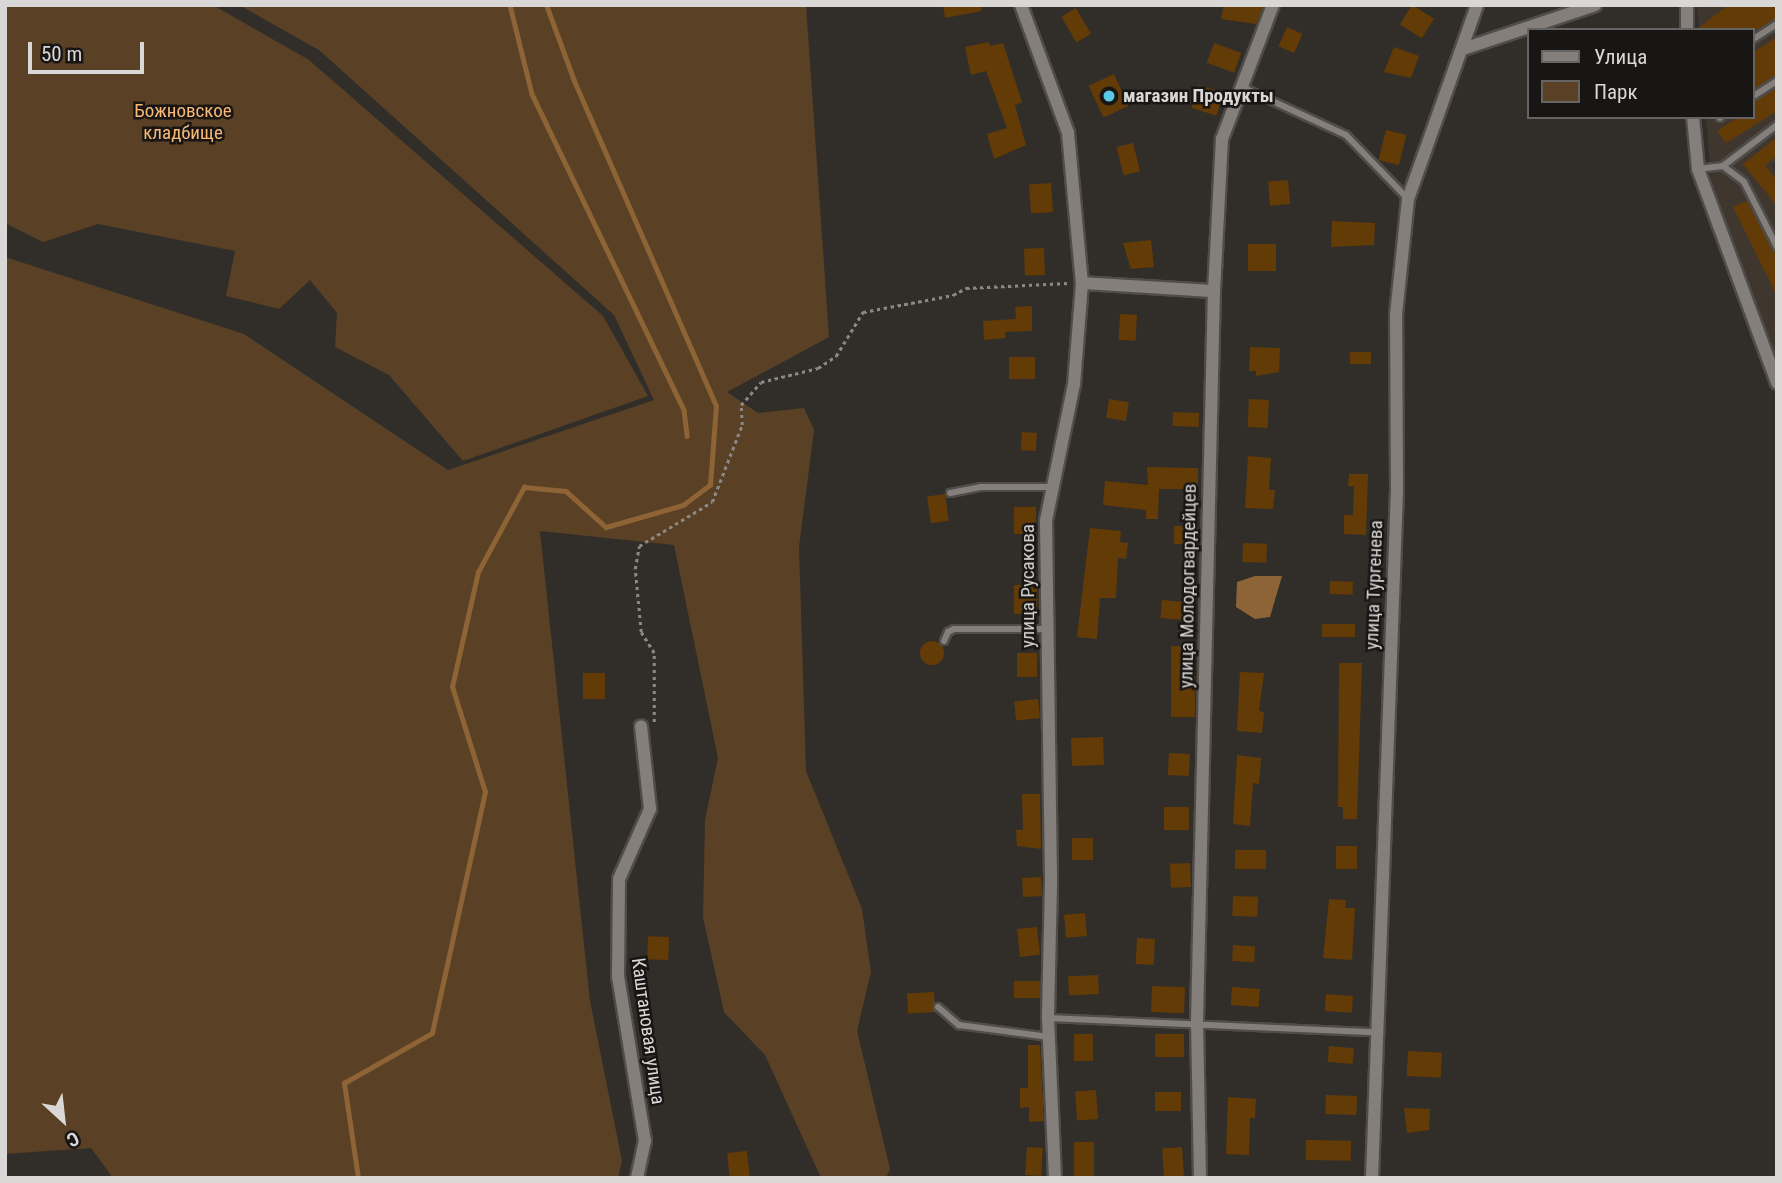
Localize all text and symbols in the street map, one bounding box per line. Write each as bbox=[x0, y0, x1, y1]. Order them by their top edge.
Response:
scale bar bbox=[32, 28, 147, 72]
legend bbox=[1526, 28, 1754, 119]
text: 50 m bbox=[41, 42, 82, 66]
text: Улица bbox=[1594, 45, 1647, 69]
text: Парк bbox=[1594, 80, 1638, 104]
place label: магазин Продукты bbox=[1123, 85, 1274, 107]
marker: магазин Продукты bbox=[1101, 88, 1117, 104]
park label: Божновское кладбище bbox=[134, 100, 232, 144]
street label: улица Молодогвардейцев bbox=[1175, 484, 1201, 688]
street label: улица Тургенева bbox=[1360, 520, 1388, 650]
street label: улица Русакова bbox=[1017, 524, 1039, 648]
street label: Каштановая улица bbox=[626, 956, 670, 1106]
north arrow bbox=[28, 1085, 98, 1155]
text: С bbox=[63, 1126, 83, 1152]

